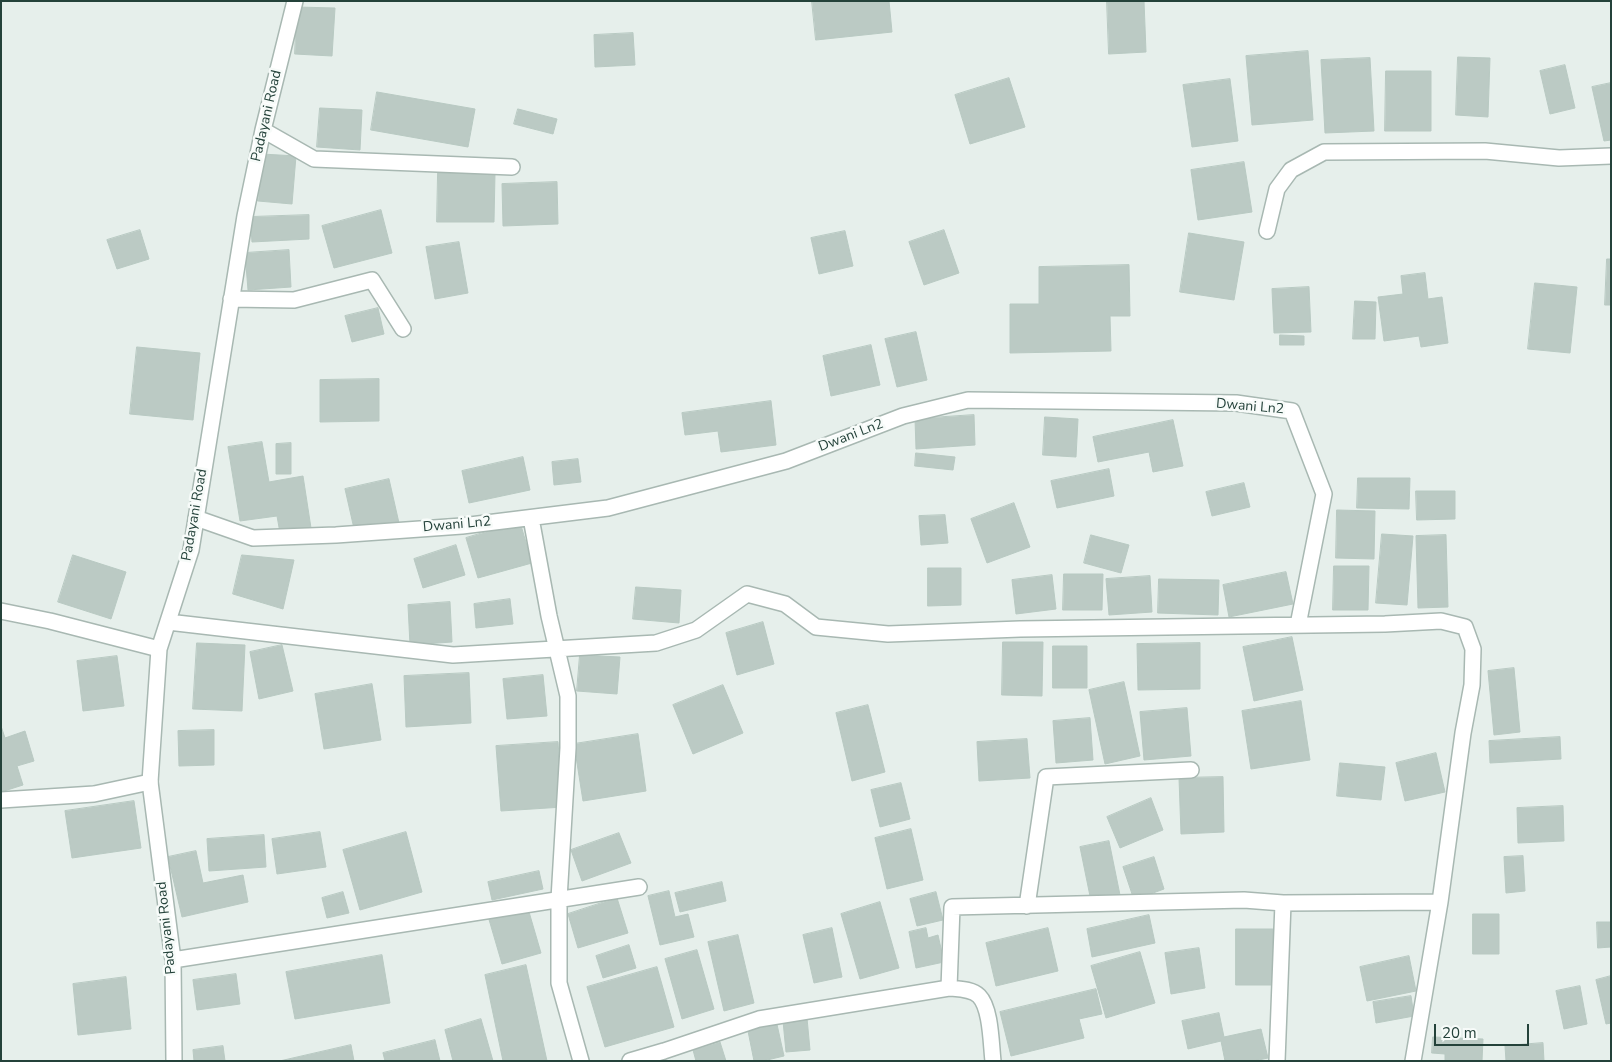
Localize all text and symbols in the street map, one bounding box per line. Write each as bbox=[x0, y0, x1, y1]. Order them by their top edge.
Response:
street label: Padayani Road bbox=[248, 69, 286, 163]
street label: Dwani Ln2 bbox=[1215, 396, 1285, 418]
street label: Dwani Ln2 bbox=[816, 416, 886, 456]
street label: Padayani Road bbox=[179, 468, 211, 562]
street label: Dwani Ln2 bbox=[422, 514, 492, 536]
street label: Padayani Road bbox=[154, 881, 180, 975]
scale bar bbox=[1437, 1014, 1532, 1046]
text: 20 m bbox=[1442, 1023, 1477, 1043]

